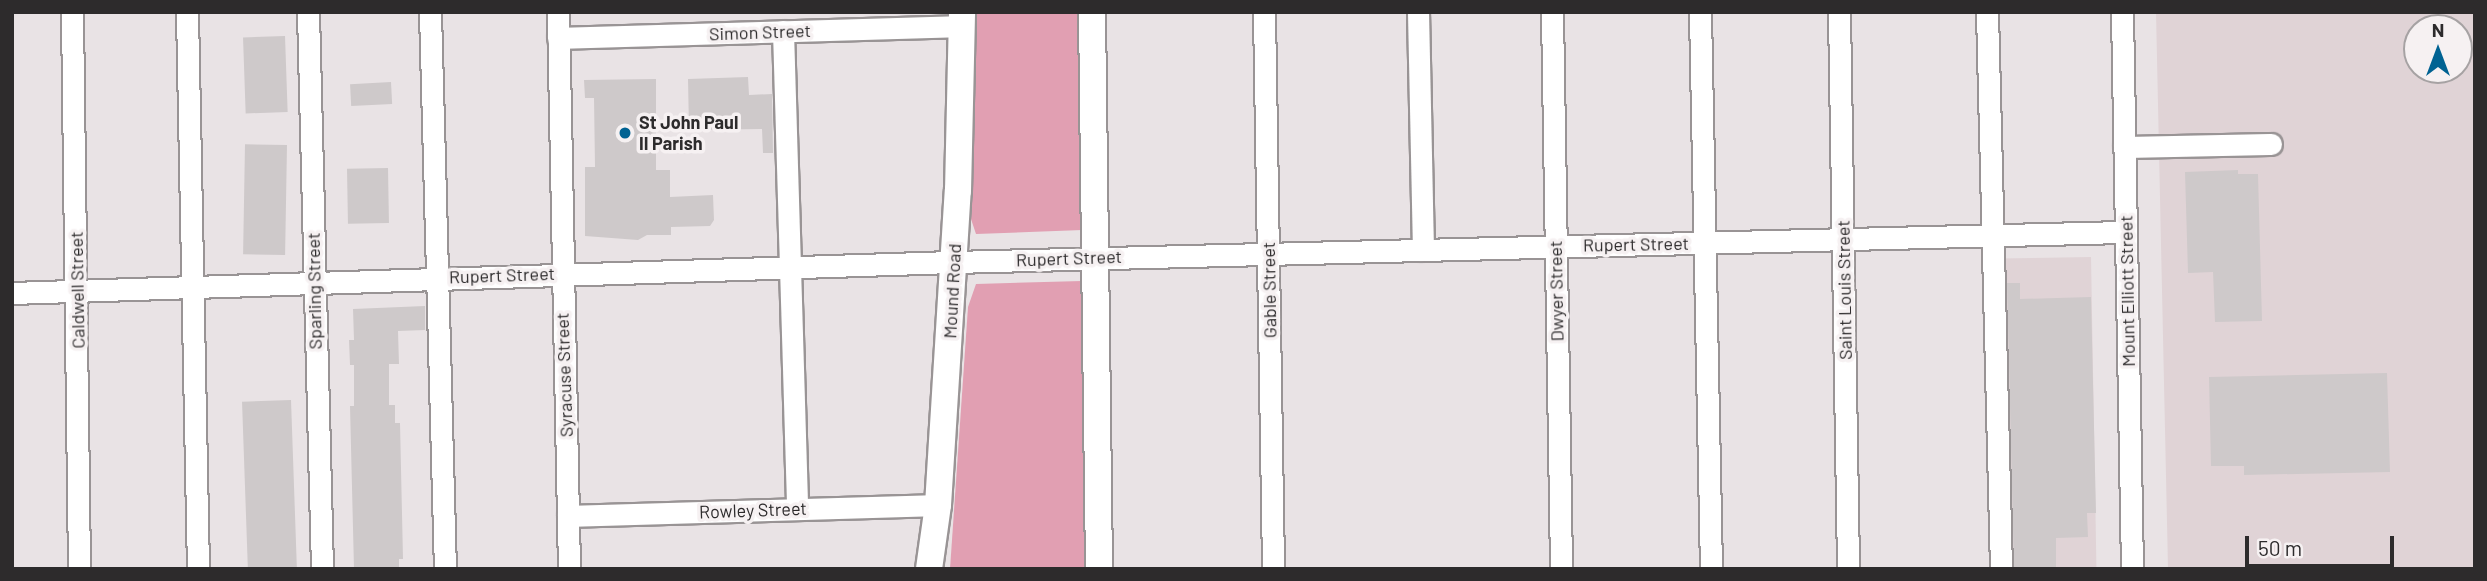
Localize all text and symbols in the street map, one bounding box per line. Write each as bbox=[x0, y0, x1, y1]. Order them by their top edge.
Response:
north arrow bbox=[2403, 14, 2473, 84]
text: N bbox=[2432, 18, 2444, 41]
street label: Simon Street bbox=[709, 19, 811, 45]
place label: St John Paul II Parish bbox=[639, 112, 738, 154]
marker: St John Paul II Parish bbox=[617, 125, 633, 141]
street label: Mount Elliott Street bbox=[2115, 215, 2139, 367]
street label: Saint Louis Street bbox=[1832, 220, 1856, 360]
street label: Caldwell Street bbox=[65, 231, 89, 349]
street label: Sparling Street bbox=[302, 232, 326, 350]
street label: Rupert Street bbox=[1583, 232, 1689, 256]
street label: Dwyer Street bbox=[1544, 240, 1568, 342]
street label: Gable Street bbox=[1257, 242, 1281, 338]
street label: Mound Road bbox=[939, 243, 965, 339]
street label: Rupert Street bbox=[1016, 245, 1122, 271]
street label: Rupert Street bbox=[449, 262, 555, 288]
street label: Syracuse Street bbox=[551, 312, 577, 438]
street label: Rowley Street bbox=[699, 497, 807, 523]
scale bar bbox=[2249, 522, 2398, 566]
text: 50 m bbox=[2258, 535, 2302, 560]

